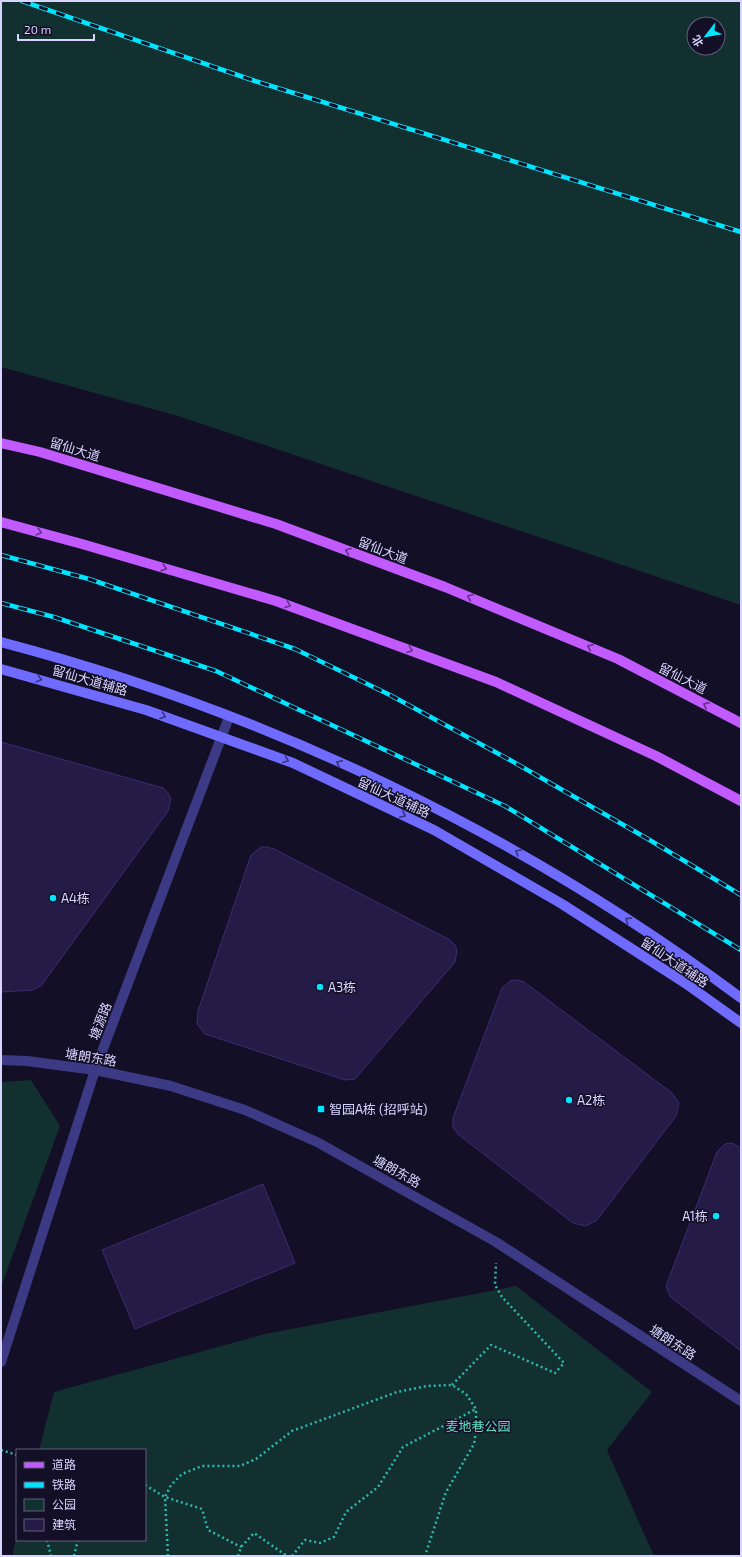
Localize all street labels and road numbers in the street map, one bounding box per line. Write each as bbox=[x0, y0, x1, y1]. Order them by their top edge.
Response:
street label: 留仙大道 bbox=[48, 434, 102, 464]
street label: 留仙大道 bbox=[356, 533, 410, 567]
street label: 留仙大道 bbox=[656, 659, 710, 697]
street label: 留仙大道辅路 bbox=[50, 662, 130, 698]
street label: 留仙大道辅路 bbox=[355, 773, 433, 821]
street label: 留仙大道辅路 bbox=[638, 934, 712, 990]
street label: 塘源路 bbox=[86, 1000, 114, 1042]
street label: 塘朗东路 bbox=[64, 1045, 118, 1069]
street label: 塘朗东路 bbox=[370, 1151, 424, 1191]
street label: 塘朗东路 bbox=[647, 1321, 699, 1363]

